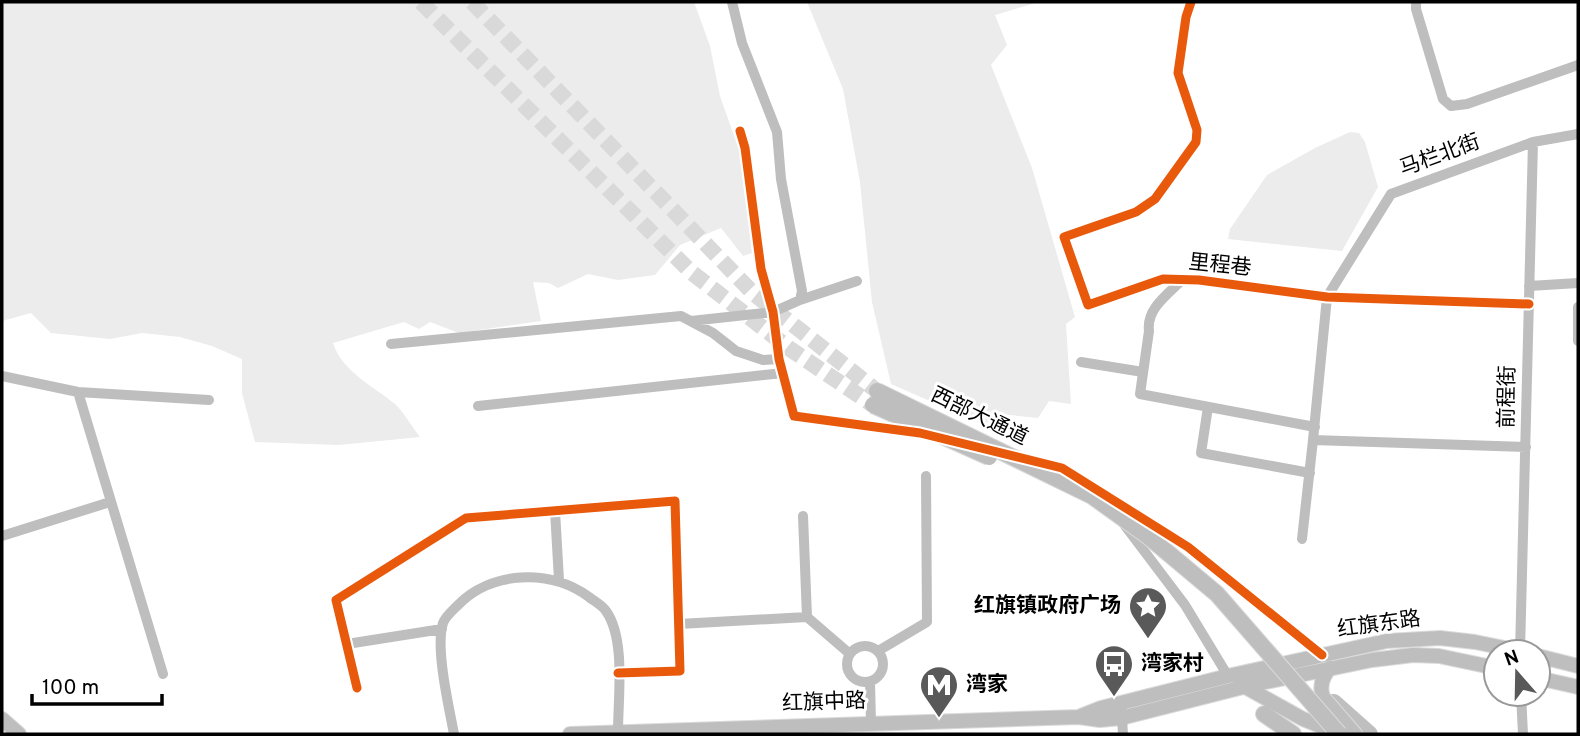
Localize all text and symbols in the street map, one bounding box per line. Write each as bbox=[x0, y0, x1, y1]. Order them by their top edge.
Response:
street label: 马栏北街 bbox=[1396, 129, 1484, 183]
street label: 里程巷 bbox=[1187, 249, 1253, 283]
street label: 前程街 bbox=[1494, 365, 1522, 429]
street label: 西部大通道 bbox=[926, 382, 1032, 452]
place icon: 红旗镇政府广场 bbox=[1127, 585, 1169, 640]
place label: 红旗镇政府广场 bbox=[974, 593, 1121, 620]
street label: 红旗东路 bbox=[1336, 606, 1422, 644]
north arrow bbox=[1482, 638, 1552, 708]
bus stop icon: 湾家村 bbox=[1093, 643, 1135, 698]
text: N bbox=[1501, 645, 1522, 673]
place label: 湾家村 bbox=[1141, 651, 1204, 678]
scale bar bbox=[32, 662, 161, 706]
metro station icon: 湾家 bbox=[918, 664, 960, 719]
place label: 湾家 bbox=[966, 672, 1008, 699]
text: 100 m bbox=[42, 675, 99, 702]
street label: 红旗中路 bbox=[782, 688, 866, 718]

